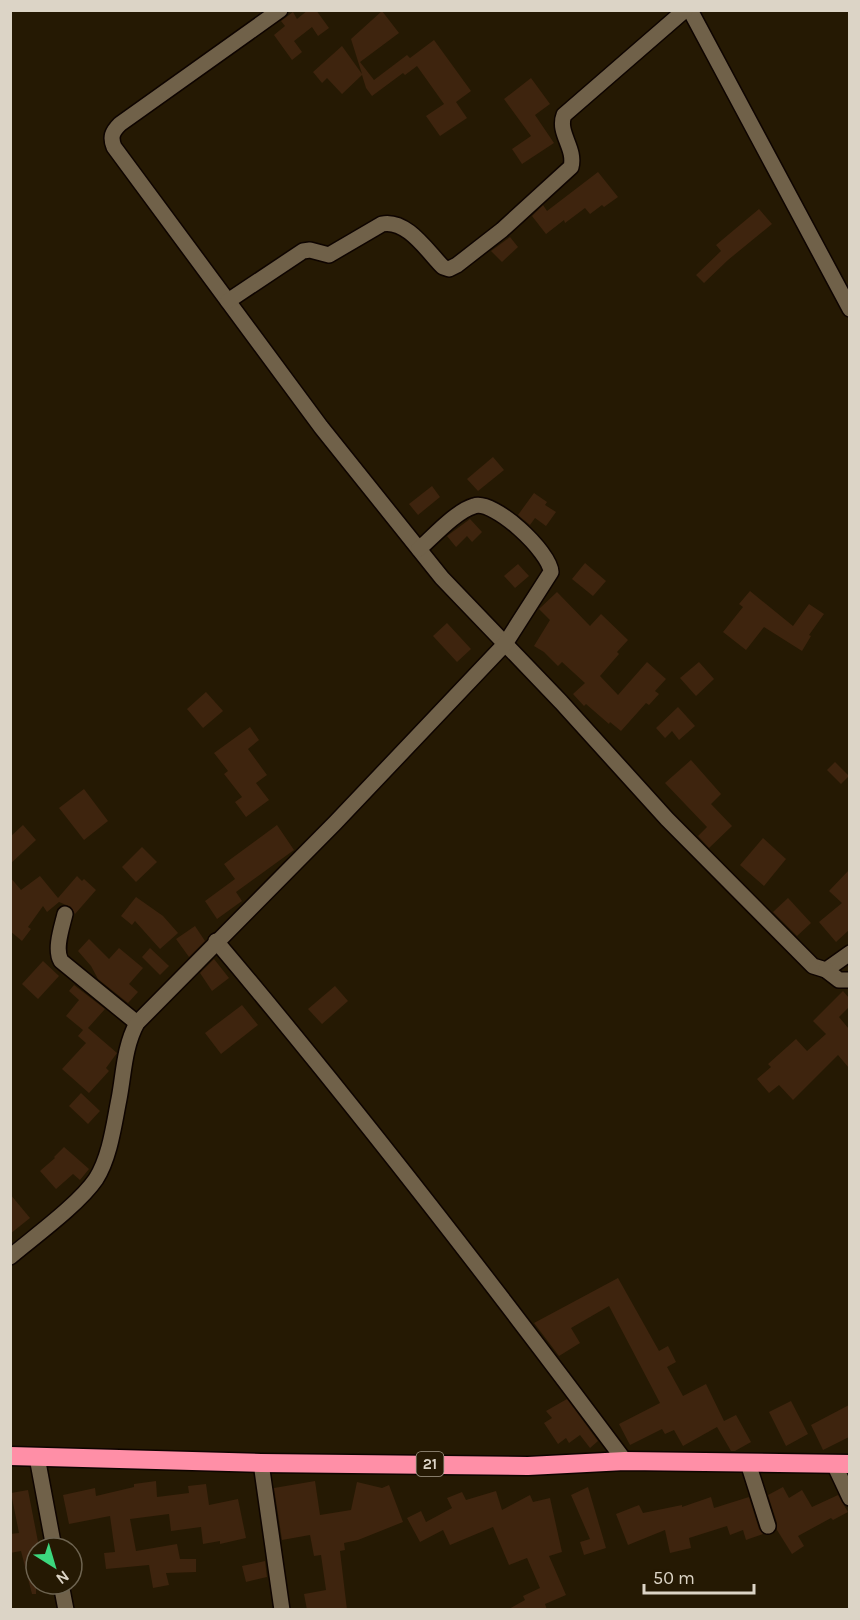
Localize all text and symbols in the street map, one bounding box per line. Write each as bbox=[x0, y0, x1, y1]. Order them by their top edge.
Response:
road number: 21 bbox=[416, 1452, 444, 1476]
north arrow bbox=[24, 1536, 84, 1596]
scale bar bbox=[644, 1557, 754, 1595]
text: N bbox=[52, 1567, 73, 1589]
text: 50 m bbox=[653, 1567, 695, 1589]

